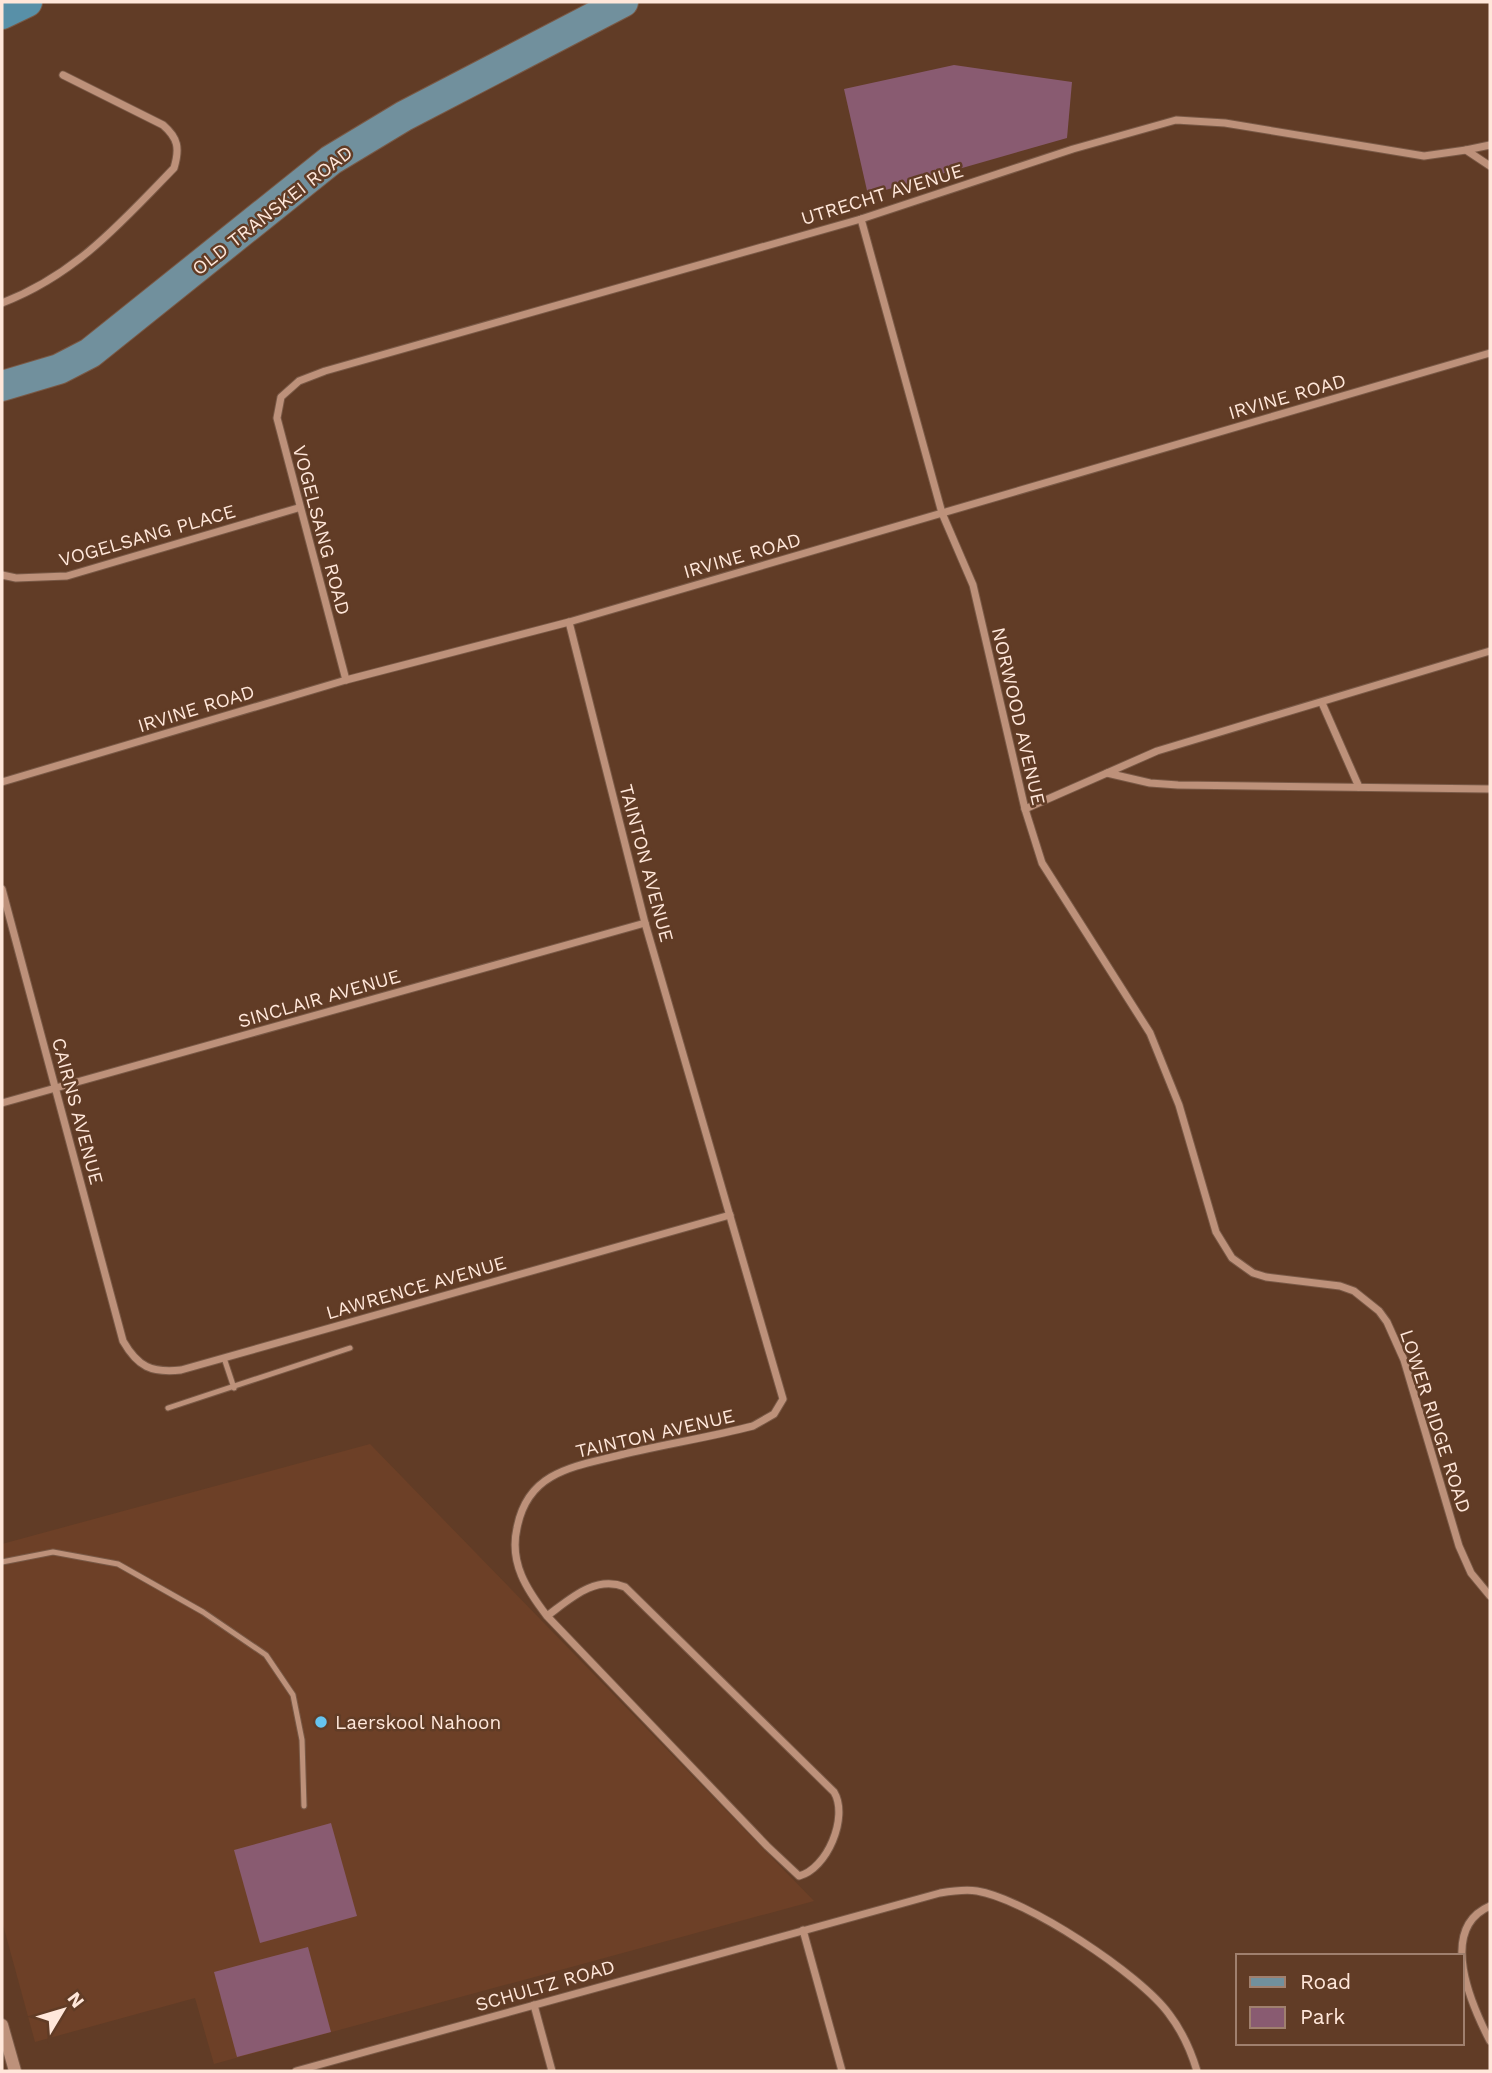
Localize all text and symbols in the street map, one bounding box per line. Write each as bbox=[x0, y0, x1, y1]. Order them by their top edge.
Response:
street label: OLD TRANSKEI ROAD bbox=[188, 141, 357, 280]
street label: UTRECHT AVENUE bbox=[798, 159, 966, 230]
street label: IRVINE ROAD bbox=[1226, 369, 1348, 424]
street label: VOGELSANG ROAD bbox=[288, 443, 355, 618]
street label: VOGELSANG PLACE bbox=[56, 499, 238, 572]
street label: IRVINE ROAD bbox=[681, 528, 803, 583]
street label: NORWOOD AVENUE bbox=[987, 625, 1050, 807]
street label: IRVINE ROAD bbox=[135, 680, 257, 737]
street label: TAINTON AVENUE bbox=[614, 782, 679, 944]
street label: SINCLAIR AVENUE bbox=[235, 964, 403, 1033]
street label: CAIRNS AVENUE bbox=[47, 1035, 108, 1187]
street label: LAWRENCE AVENUE bbox=[323, 1251, 509, 1324]
street label: LOWER RIDGE ROAD bbox=[1395, 1327, 1476, 1516]
street label: TAINTON AVENUE bbox=[574, 1404, 737, 1463]
place label: Laerskool Nahoon bbox=[335, 1711, 501, 1734]
marker: Laerskool Nahoon bbox=[313, 1714, 329, 1730]
legend bbox=[1236, 1954, 1464, 2045]
street label: SCHULTZ ROAD bbox=[473, 1955, 618, 2016]
text: Road bbox=[1300, 1969, 1351, 1994]
north arrow bbox=[28, 1975, 98, 2045]
text: N bbox=[63, 1987, 89, 2012]
text: Park bbox=[1300, 2004, 1345, 2029]

